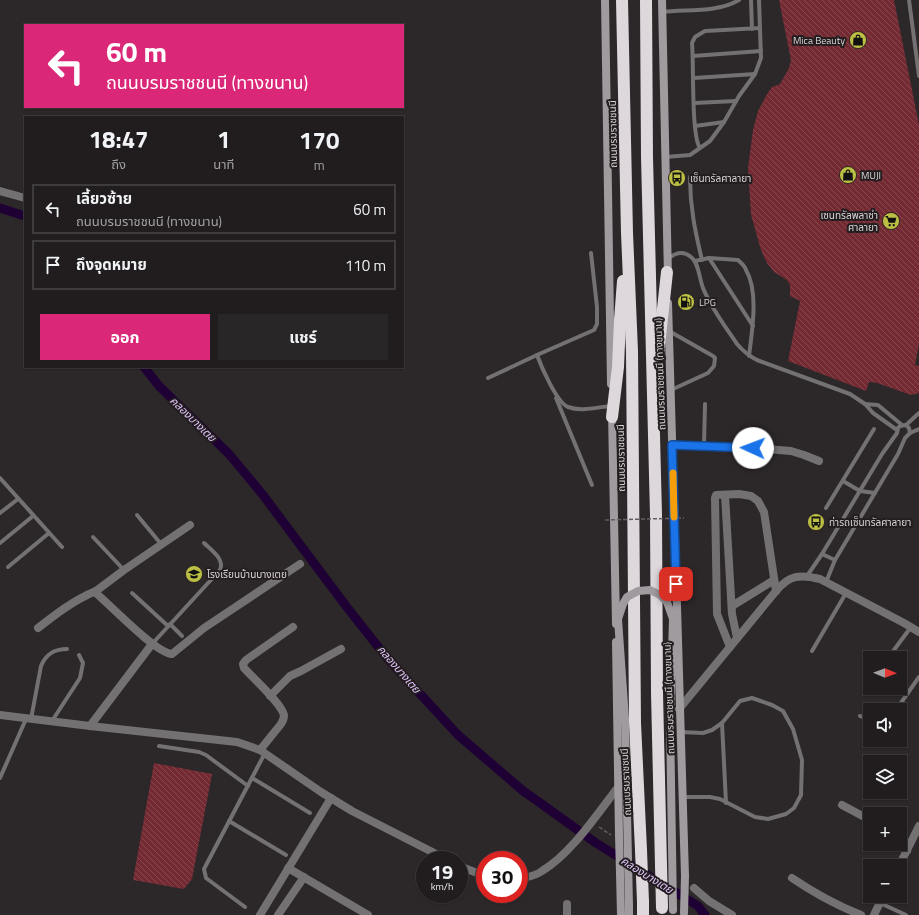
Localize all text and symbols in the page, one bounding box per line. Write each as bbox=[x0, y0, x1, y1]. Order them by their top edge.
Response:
text: 60 m bbox=[106, 30, 167, 73]
shop icon: Mica Beauty bbox=[848, 30, 868, 50]
place label: Mica Beauty bbox=[793, 33, 845, 48]
icon: left bbox=[40, 40, 92, 92]
text: ถนนบรมราชชนนี (ทางขนาน) bbox=[106, 69, 308, 96]
street label: ถนนบรมราชชนนี bbox=[605, 100, 621, 168]
text: 18:47 bbox=[89, 121, 149, 157]
text: 1 bbox=[217, 121, 231, 157]
text: 170 bbox=[299, 122, 339, 158]
text: ถึง bbox=[111, 154, 126, 174]
text: นาที bbox=[213, 154, 234, 174]
text: m bbox=[314, 155, 325, 175]
shop icon: MUJI bbox=[838, 165, 858, 185]
bus stop icon: เซ็นทรัลศาลายา bbox=[667, 168, 687, 188]
place label: MUJI bbox=[861, 168, 881, 183]
place label: เซ็นทรัลศาลายา bbox=[690, 171, 751, 186]
text: เลี้ยวซ้าย bbox=[76, 187, 132, 210]
icon: left bbox=[42, 198, 64, 220]
text: 60 m bbox=[353, 198, 386, 221]
place label: เซนทรัลพลาซ่า ศาลายา bbox=[820, 208, 878, 235]
text: ถนนบรมราชชนนี (ทางขนาน) bbox=[76, 211, 222, 231]
supermarket icon: เซนทรัลพลาซ่า ศาลายา bbox=[881, 211, 901, 231]
text: ถึงจุดหมาย bbox=[76, 253, 147, 276]
icon: arrive bbox=[42, 254, 64, 276]
text: 110 m bbox=[345, 254, 386, 277]
fuel station icon: LPG bbox=[676, 292, 696, 312]
place label: LPG bbox=[699, 295, 716, 310]
button: ออก bbox=[40, 314, 210, 360]
button: แชร์ bbox=[218, 314, 388, 360]
street label: ถนนบรมราชชนนี (ทางขนาน) bbox=[651, 317, 669, 430]
water label: คลองบางเตย bbox=[166, 393, 221, 446]
street label: ถนนบรมราชชนนี bbox=[613, 424, 629, 492]
position arrow bbox=[732, 427, 774, 469]
bus stop icon: ท่ารถเซ็นทรัลศาลายา bbox=[806, 512, 826, 532]
place label: ท่ารถเซ็นทรัลศาลายา bbox=[829, 515, 911, 530]
school or university icon: โรงเรียนบ้านบางเตย bbox=[184, 564, 204, 584]
place label: โรงเรียนบ้านบางเตย bbox=[207, 567, 287, 582]
pin bbox=[659, 567, 693, 601]
icon: arrive bbox=[665, 573, 687, 595]
street label: ถนนบรมราชชนนี (ทางขนาน) bbox=[660, 641, 678, 754]
water label: คลองบางเตย bbox=[374, 642, 425, 698]
north arrow bbox=[863, 651, 907, 695]
map controls bbox=[863, 651, 907, 903]
button: sound bbox=[863, 703, 907, 747]
street label: ถนนบรมราชชนนี bbox=[617, 748, 635, 816]
button: layers bbox=[863, 755, 907, 799]
button: + bbox=[863, 807, 907, 851]
speed limit sign: 30 bbox=[476, 851, 528, 903]
water label: คลองบางเตย bbox=[618, 853, 677, 898]
text: 19 bbox=[431, 856, 453, 887]
button: − bbox=[863, 859, 907, 903]
text: km/h bbox=[431, 879, 453, 894]

